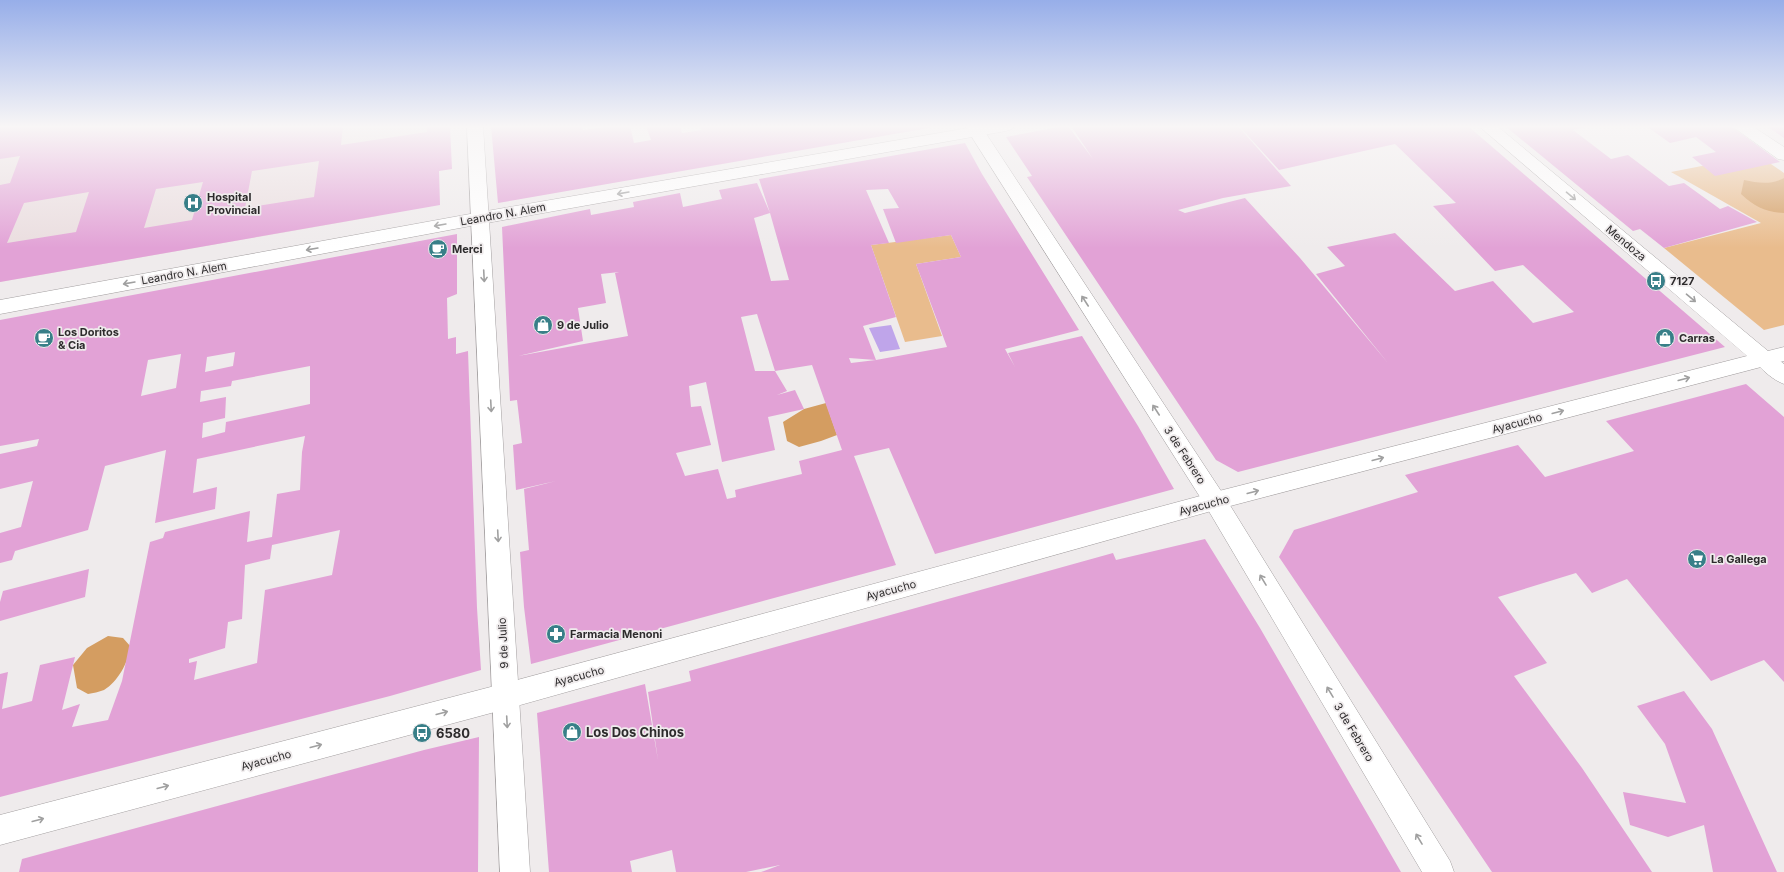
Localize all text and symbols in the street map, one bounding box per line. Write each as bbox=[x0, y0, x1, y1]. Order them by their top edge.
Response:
one-way arrow bbox=[617, 189, 630, 197]
place label: Hospital Provincial bbox=[207, 190, 260, 217]
one-way arrow bbox=[1565, 191, 1576, 200]
hospital icon: Hospital Provincial bbox=[182, 192, 204, 214]
street label: Leandro N. Alem bbox=[459, 200, 547, 228]
one-way arrow bbox=[433, 222, 446, 230]
street label: Mendoza bbox=[1603, 222, 1649, 264]
cafe icon: Merci bbox=[427, 238, 449, 260]
place label: Merci bbox=[452, 242, 482, 256]
one-way arrow bbox=[306, 245, 319, 253]
street label: Leandro N. Alem bbox=[140, 259, 228, 287]
one-way arrow bbox=[480, 269, 487, 282]
bus stop icon: 7127 bbox=[1645, 270, 1667, 292]
place label: 7127 bbox=[1670, 274, 1694, 288]
one-way arrow bbox=[123, 279, 136, 287]
one-way arrow bbox=[1686, 293, 1697, 302]
one-way arrow bbox=[1081, 295, 1089, 306]
shop icon: 9 de Julio bbox=[532, 314, 554, 336]
place label: 9 de Julio bbox=[557, 318, 609, 332]
place label: Los Doritos & Cia bbox=[58, 325, 119, 352]
cafe icon: Los Doritos & Cia bbox=[33, 327, 55, 349]
shop icon: Carras bbox=[1654, 327, 1676, 349]
place label: Carras bbox=[1679, 331, 1715, 345]
one-way arrow bbox=[1677, 375, 1690, 382]
one-way arrow bbox=[487, 399, 494, 412]
one-way arrow bbox=[1152, 405, 1160, 416]
one-way arrow bbox=[1552, 408, 1565, 415]
street label: Ayacucho bbox=[1490, 409, 1544, 436]
street label: 3 de Febrero bbox=[1161, 423, 1209, 487]
one-way arrow bbox=[1372, 455, 1385, 462]
one-way arrow bbox=[1246, 487, 1259, 495]
street label: Ayacucho bbox=[1177, 491, 1231, 518]
one-way arrow bbox=[494, 529, 501, 542]
supermarket icon: La Gallega bbox=[1686, 548, 1708, 570]
place label: La Gallega bbox=[1711, 552, 1767, 566]
one-way arrow bbox=[1258, 574, 1266, 586]
street label: Ayacucho bbox=[864, 576, 918, 603]
street label: 9 de Julio bbox=[495, 617, 511, 669]
pharmacy icon: Farmacia Menoni bbox=[545, 623, 567, 645]
place label: Farmacia Menoni bbox=[570, 627, 662, 641]
street label: Ayacucho bbox=[552, 662, 606, 689]
one-way arrow bbox=[1326, 687, 1334, 698]
street label: 3 de Febrero bbox=[1331, 700, 1377, 764]
one-way arrow bbox=[435, 709, 448, 716]
one-way arrow bbox=[504, 715, 511, 728]
shop icon: Los Dos Chinos bbox=[561, 721, 583, 743]
bus stop icon: 6580 bbox=[411, 722, 433, 744]
place label: Los Dos Chinos bbox=[586, 724, 684, 740]
place label: 6580 bbox=[436, 725, 470, 741]
one-way arrow bbox=[309, 742, 322, 750]
street label: Ayacucho bbox=[239, 746, 293, 773]
one-way arrow bbox=[157, 783, 170, 790]
one-way arrow bbox=[31, 816, 44, 823]
one-way arrow bbox=[1415, 833, 1423, 845]

